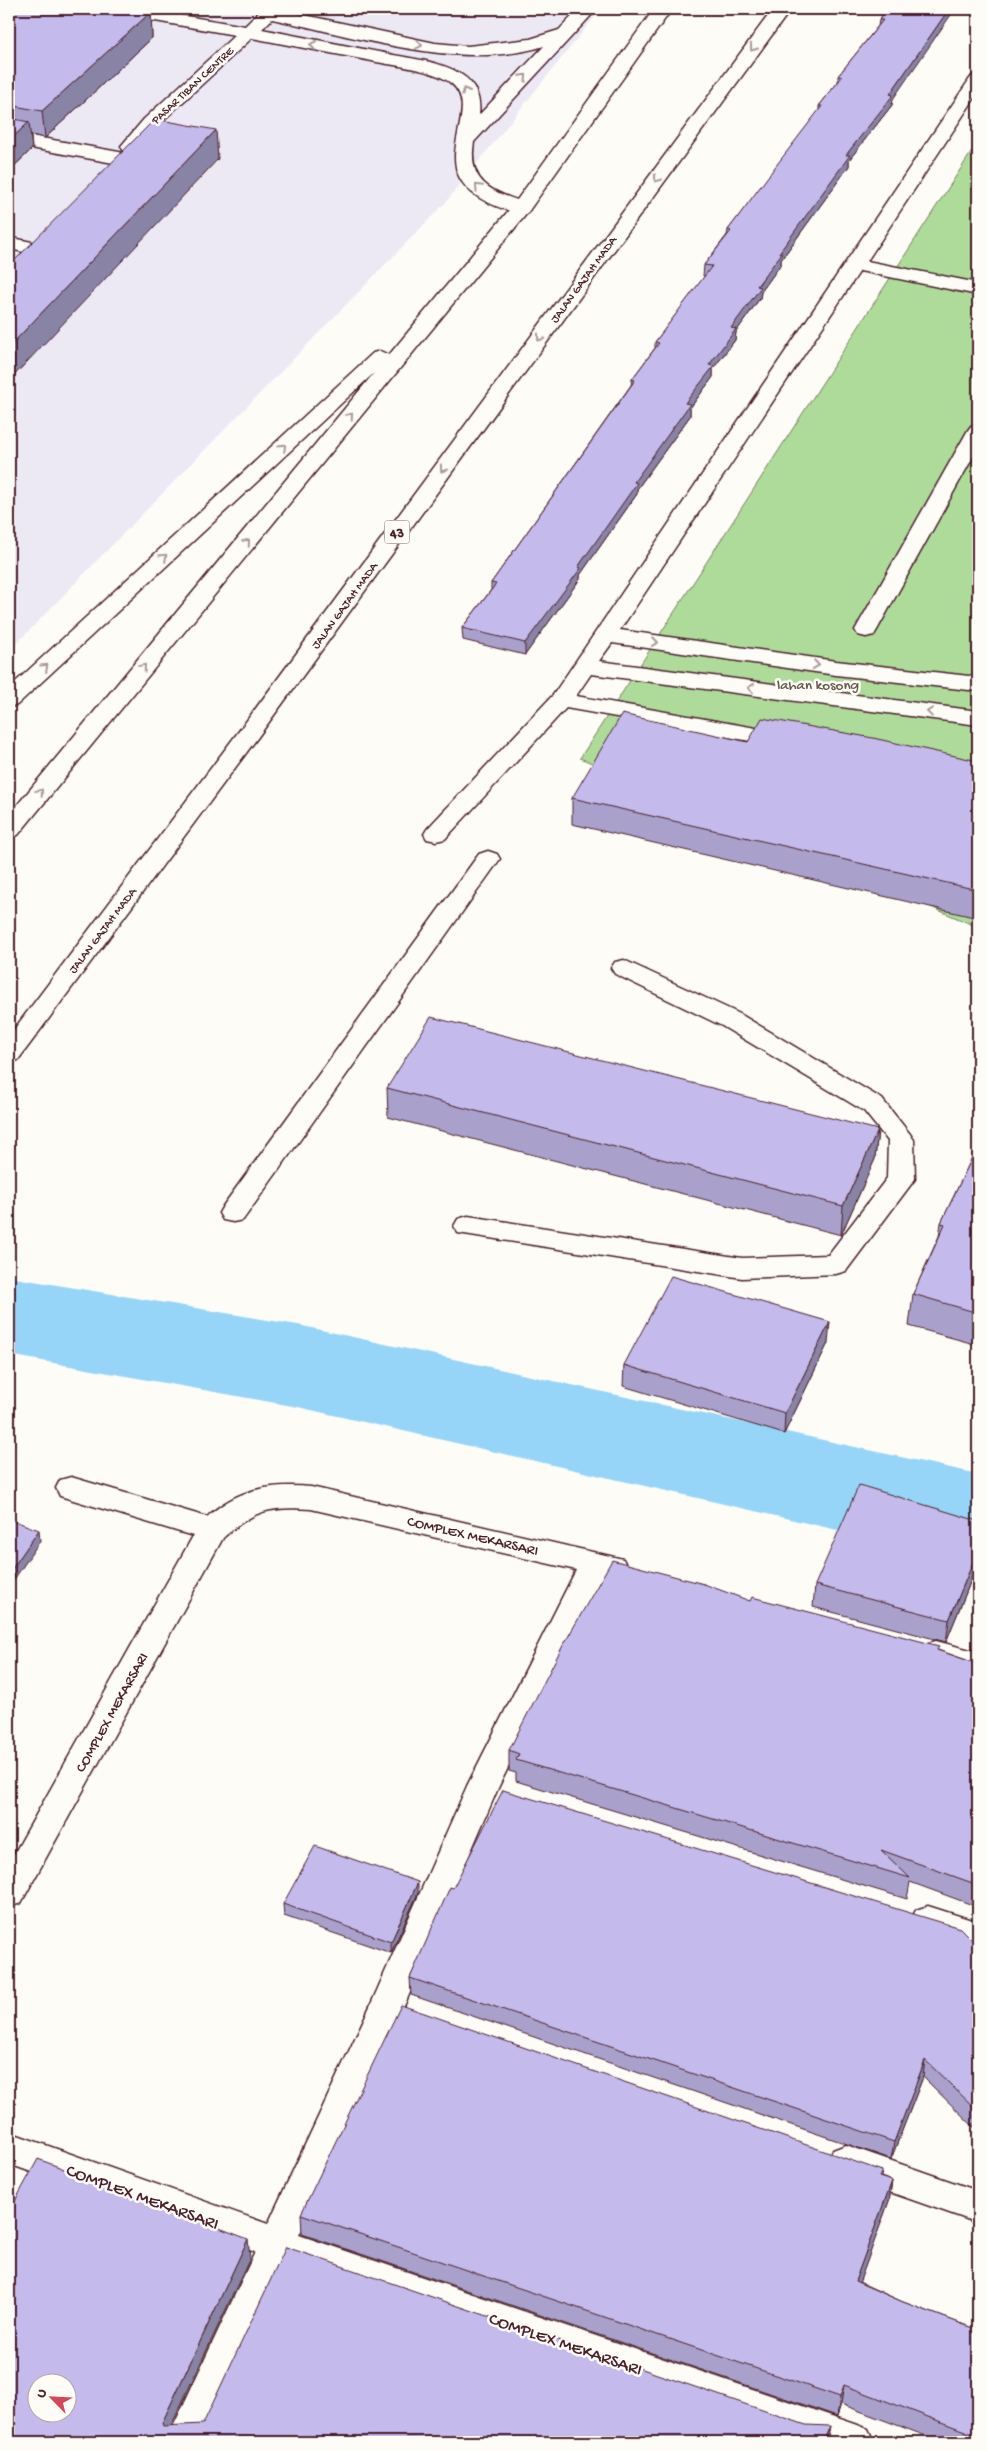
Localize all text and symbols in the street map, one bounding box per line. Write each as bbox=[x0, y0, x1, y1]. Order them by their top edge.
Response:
one-way arrow bbox=[414, 39, 423, 49]
one-way arrow bbox=[309, 40, 318, 50]
one-way arrow bbox=[750, 42, 759, 52]
street label: PASAR TIBAN CENTRE bbox=[149, 44, 238, 129]
one-way arrow bbox=[518, 73, 527, 82]
one-way arrow bbox=[461, 87, 471, 96]
one-way arrow bbox=[654, 173, 663, 183]
one-way arrow bbox=[475, 184, 484, 193]
street label: JALAN GAJAH MADA bbox=[548, 233, 621, 326]
one-way arrow bbox=[537, 332, 546, 342]
one-way arrow bbox=[344, 413, 353, 422]
one-way arrow bbox=[278, 444, 287, 453]
one-way arrow bbox=[441, 463, 449, 472]
road number: 43 bbox=[384, 520, 410, 544]
one-way arrow bbox=[241, 538, 250, 547]
one-way arrow bbox=[158, 554, 167, 563]
street label: JALAN GAJAH MADA bbox=[309, 559, 382, 652]
one-way arrow bbox=[650, 637, 659, 647]
one-way arrow bbox=[812, 659, 820, 670]
one-way arrow bbox=[39, 664, 48, 673]
one-way arrow bbox=[138, 664, 146, 673]
park label: lahan kosong bbox=[777, 677, 859, 695]
one-way arrow bbox=[747, 683, 755, 694]
one-way arrow bbox=[926, 707, 934, 717]
one-way arrow bbox=[34, 789, 43, 798]
street label: JALAN GAJAH MADA bbox=[67, 885, 141, 977]
street label: COMPLEX MEKARSARI bbox=[405, 1513, 540, 1561]
street label: COMPLEX MEKARSARI bbox=[72, 1650, 153, 1776]
street label: COMPLEX MEKARSARI bbox=[63, 2161, 221, 2236]
street label: COMPLEX MEKARSARI bbox=[486, 2309, 645, 2382]
north arrow bbox=[28, 2374, 78, 2424]
text: U bbox=[33, 2387, 52, 2401]

